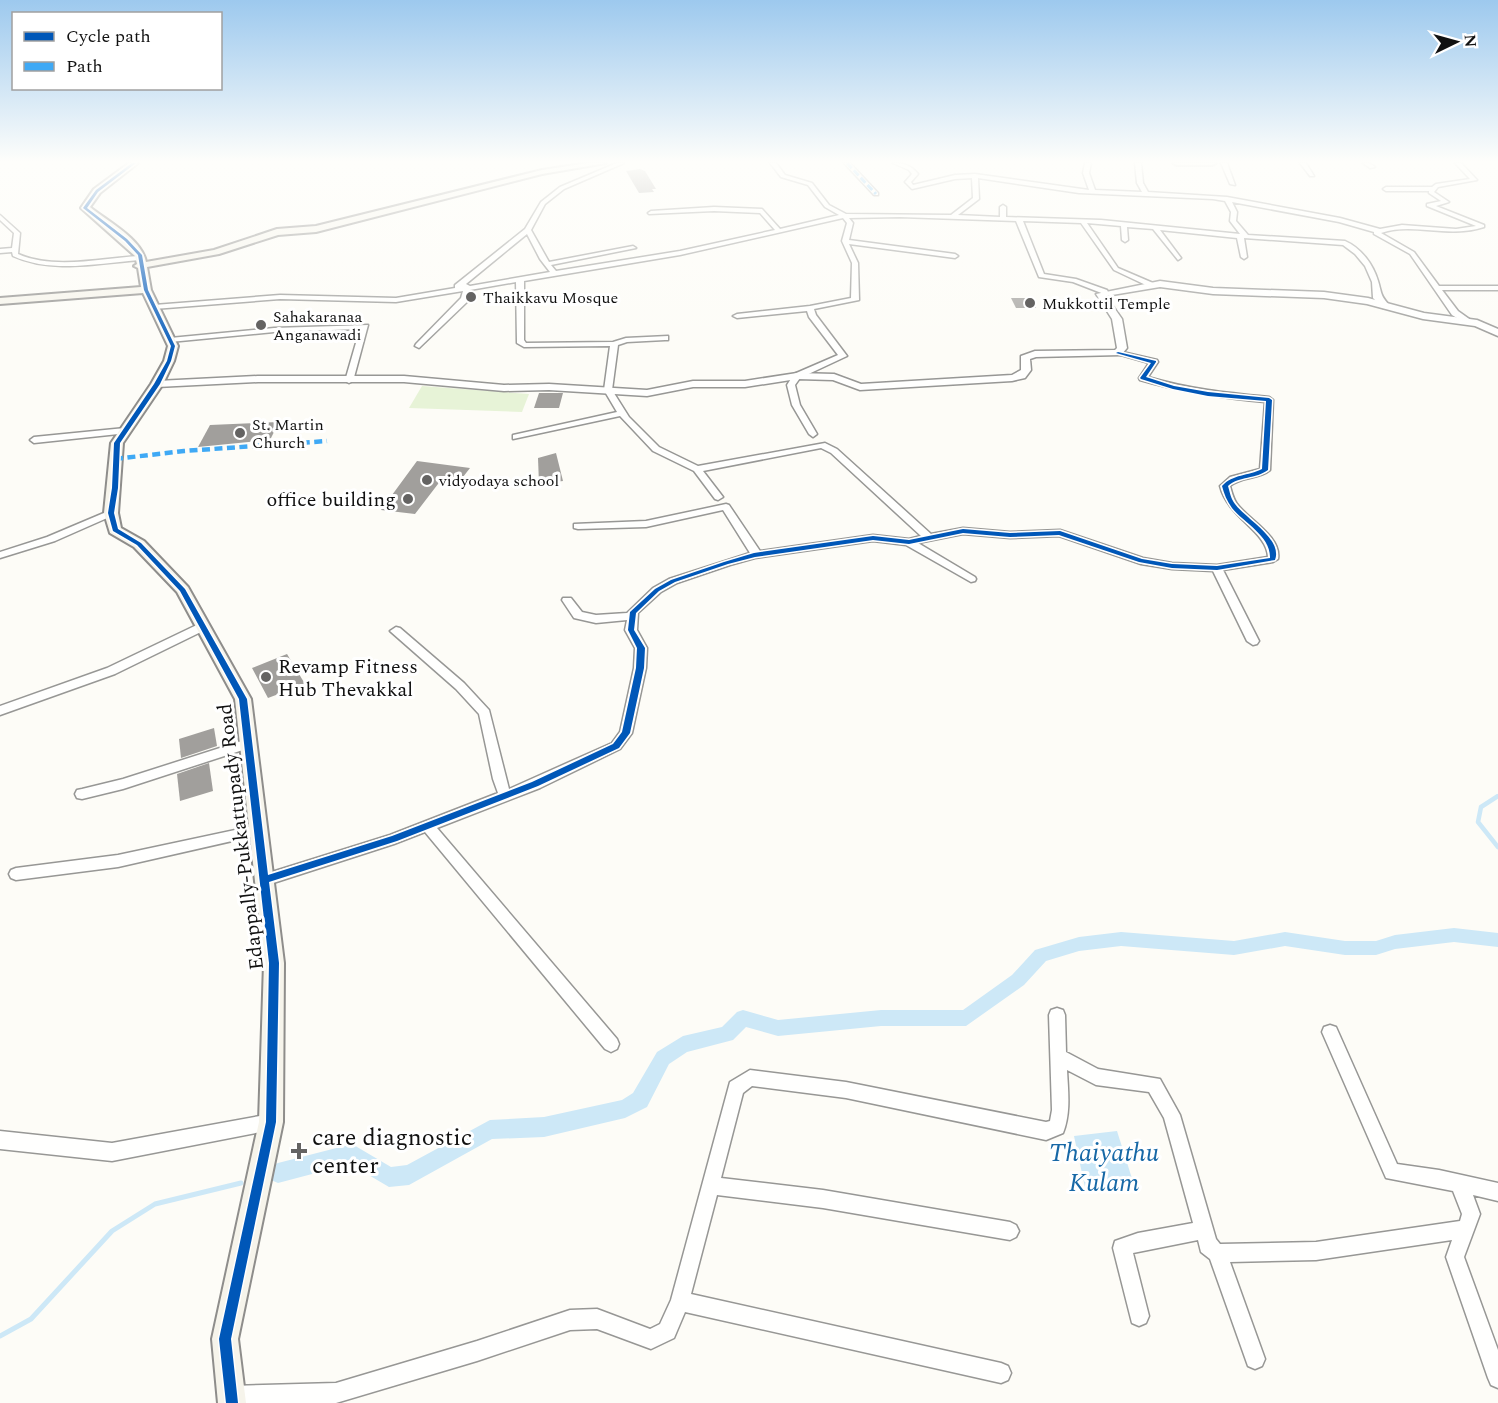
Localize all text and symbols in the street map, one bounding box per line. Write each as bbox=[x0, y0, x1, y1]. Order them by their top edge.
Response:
legend bbox=[12, 12, 222, 90]
north arrow bbox=[1426, 12, 1486, 72]
text: Cycle path bbox=[66, 23, 151, 50]
text: N bbox=[1457, 33, 1482, 48]
text: Path bbox=[66, 53, 103, 80]
place label: Thaikkavu Mosque bbox=[483, 286, 618, 310]
marker: Thaikkavu Mosque bbox=[464, 290, 478, 304]
place label: Mukkottil Temple bbox=[1042, 292, 1170, 316]
marker: Mukkottil Temple bbox=[1023, 296, 1037, 310]
place label: Sahakaranaa Anganawadi bbox=[273, 305, 362, 347]
marker: Sahakaranaa Anganawadi bbox=[254, 318, 268, 332]
place label: St. Martin Church bbox=[252, 413, 324, 455]
marker: St. Martin Church bbox=[233, 426, 247, 440]
place label: vidyodaya school bbox=[438, 469, 559, 493]
marker: vidyodaya school bbox=[420, 473, 434, 487]
place label: office building bbox=[267, 485, 396, 515]
marker: office building bbox=[401, 492, 415, 506]
place label: Revamp Fitness Hub Thevakkal bbox=[278, 652, 418, 705]
marker: Revamp Fitness Hub Thevakkal bbox=[259, 670, 273, 684]
street label: Edappally-Pukkattupady Road bbox=[210, 702, 272, 972]
place label: care diagnostic center bbox=[312, 1120, 472, 1184]
water label: Thaiyathu Kulam bbox=[1049, 1133, 1160, 1203]
marker: care diagnostic center bbox=[290, 1142, 308, 1160]

